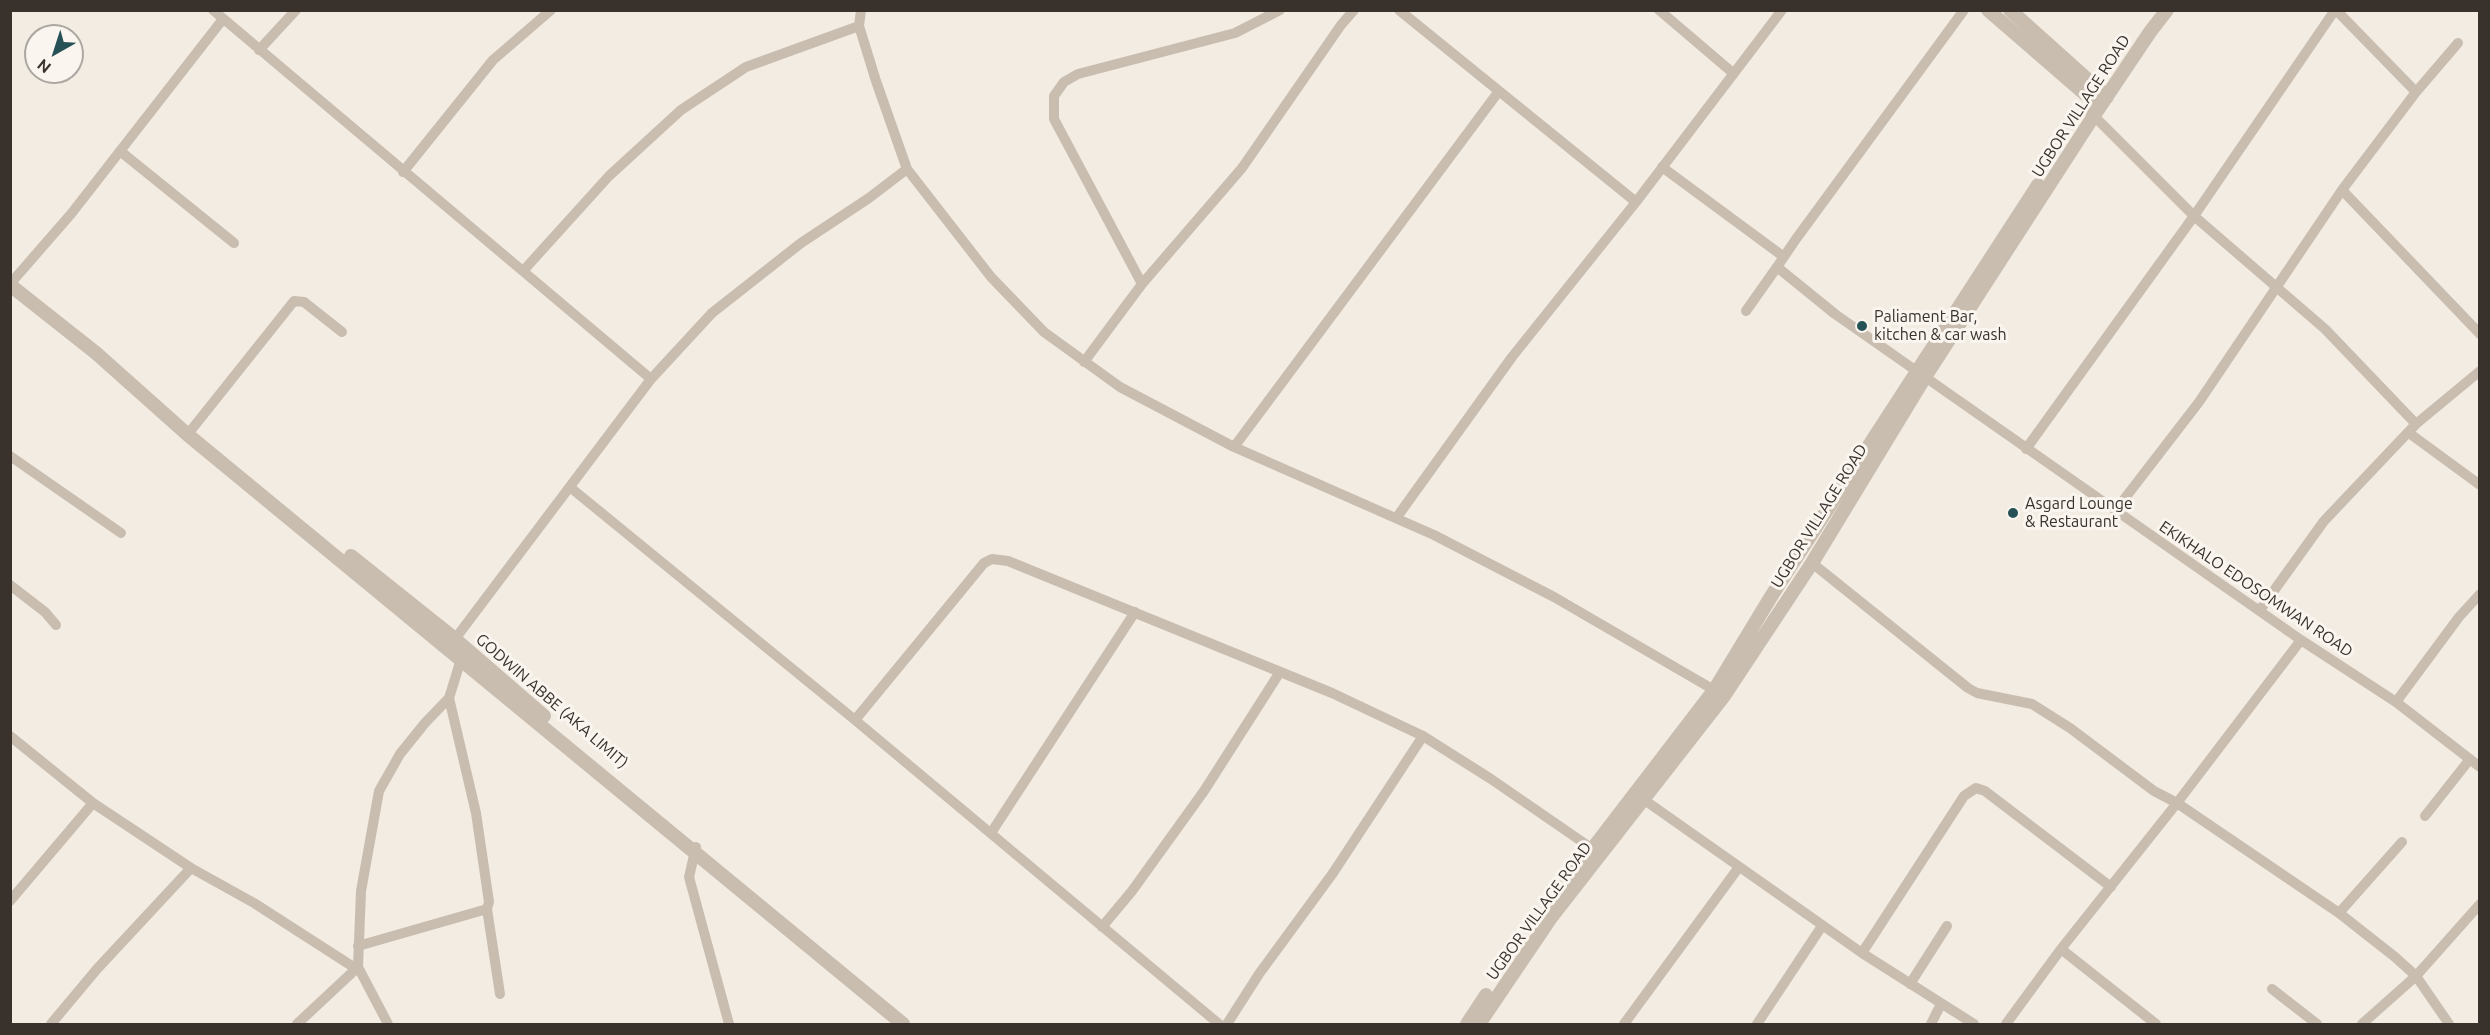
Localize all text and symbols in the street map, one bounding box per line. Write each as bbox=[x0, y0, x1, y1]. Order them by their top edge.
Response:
north arrow bbox=[24, 24, 84, 84]
street label: UGBOR VILLAGE ROAD bbox=[2028, 31, 2134, 181]
text: N bbox=[34, 56, 54, 77]
place label: Paliament Bar, kitchen & car wash bbox=[1874, 307, 2007, 345]
marker: Paliament Bar, kitchen & car wash bbox=[1855, 319, 1869, 333]
street label: UGBOR VILLAGE ROAD bbox=[1767, 440, 1871, 592]
place label: Asgard Lounge & Restaurant bbox=[2025, 494, 2133, 532]
marker: Asgard Lounge & Restaurant bbox=[2006, 506, 2020, 520]
street label: EKIKHALO EDOSOMWAN ROAD bbox=[2156, 517, 2356, 661]
street label: GODWIN ABBE (AKA LIMIT) bbox=[472, 630, 632, 772]
street label: UGBOR VILLAGE ROAD bbox=[1482, 838, 1596, 984]

